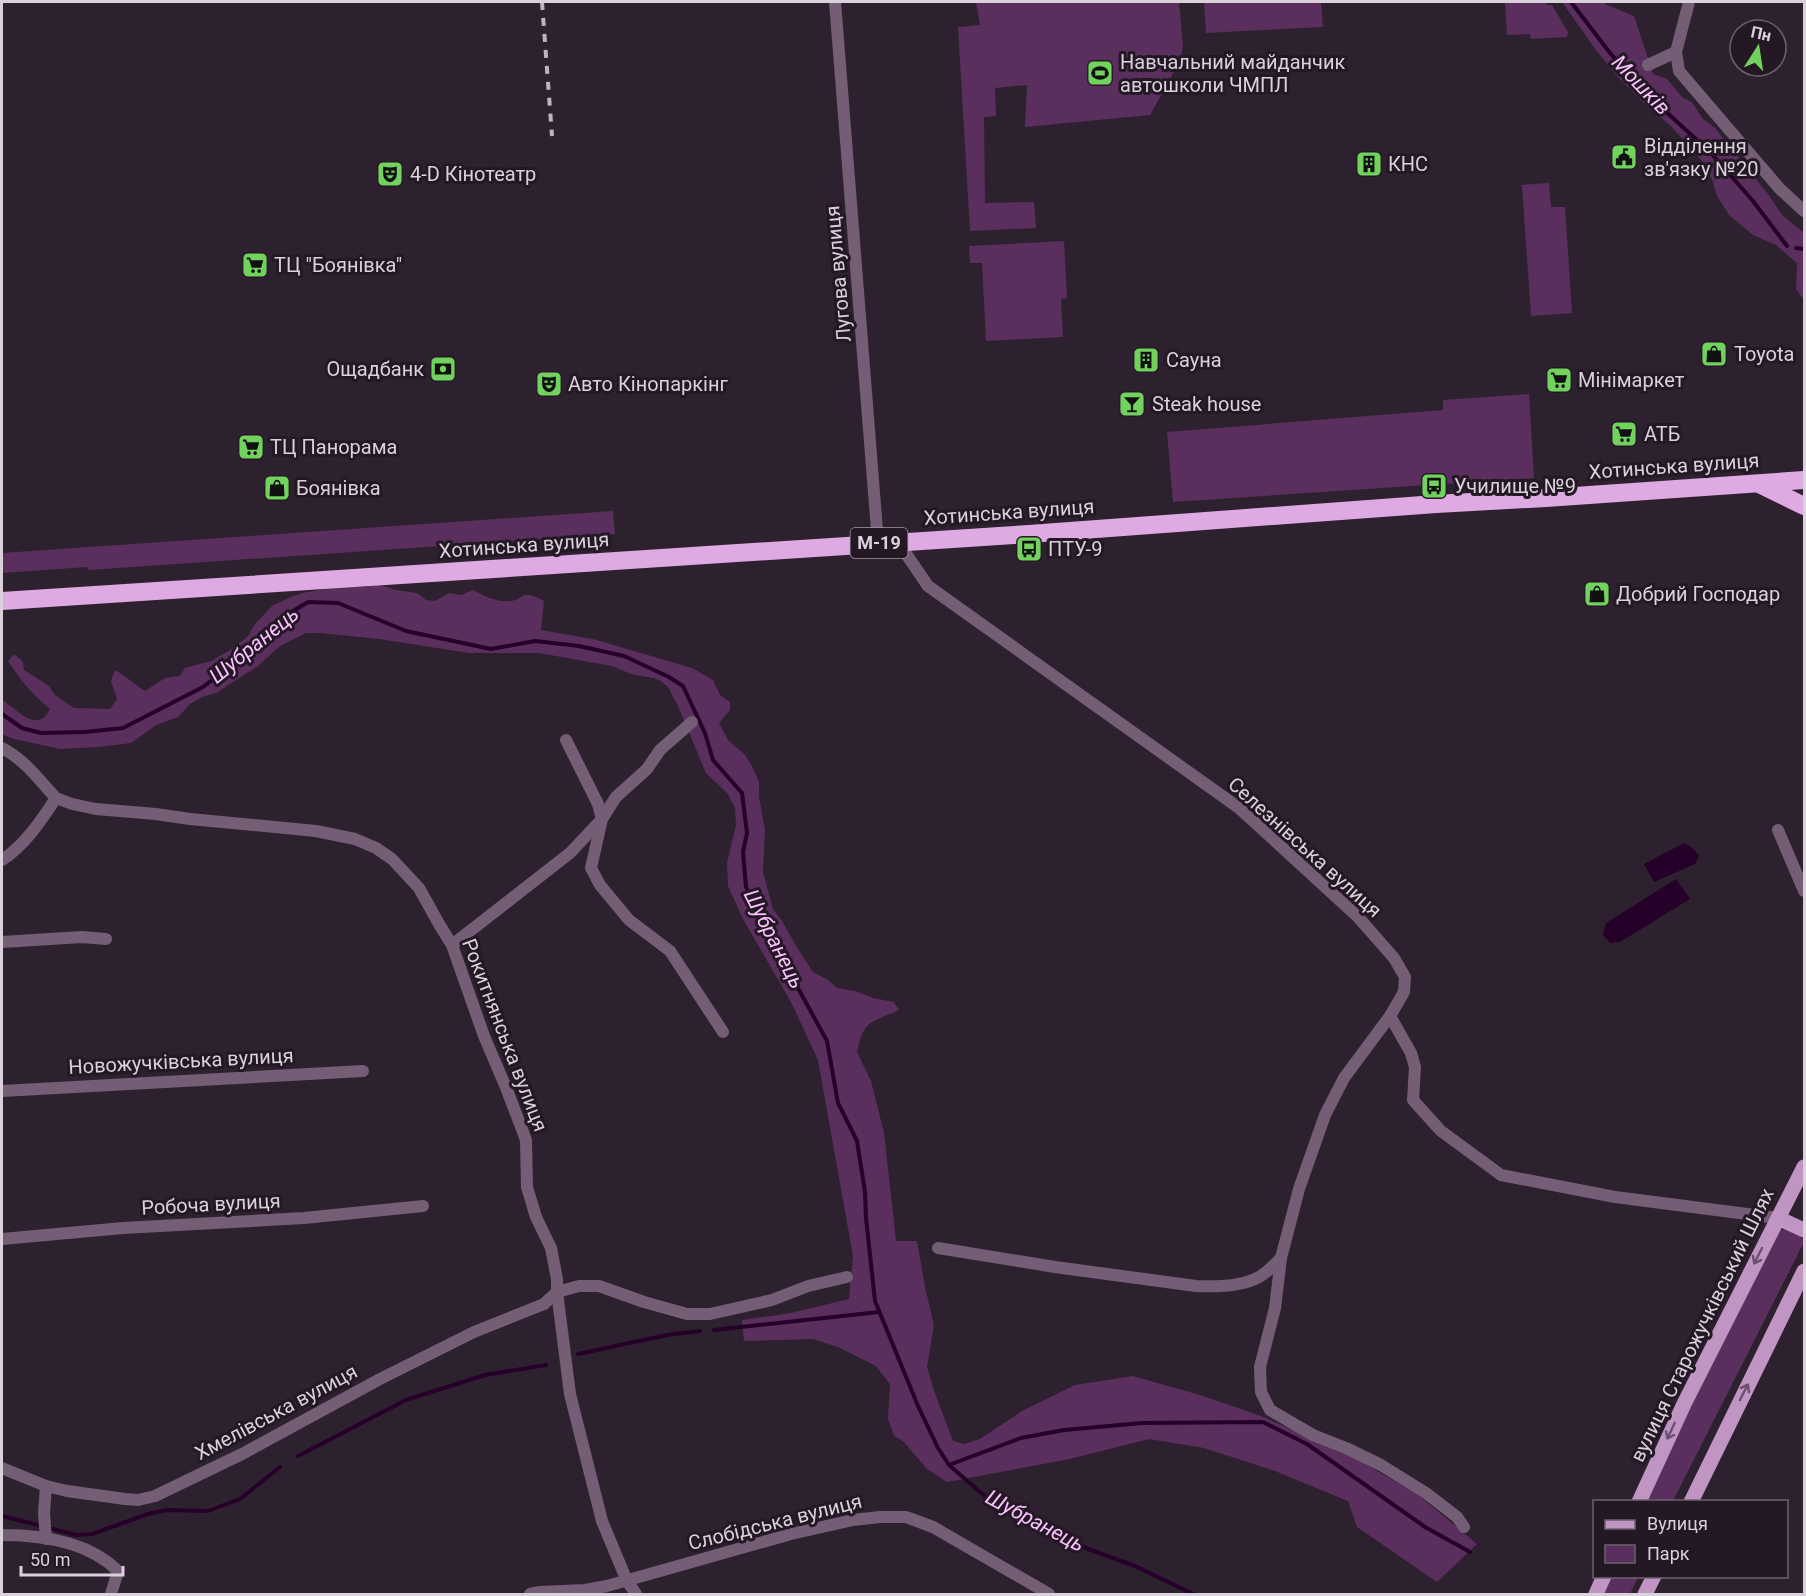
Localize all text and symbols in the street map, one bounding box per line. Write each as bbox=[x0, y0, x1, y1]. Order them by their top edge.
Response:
north arrow bbox=[1728, 18, 1788, 78]
text: Пн bbox=[1749, 22, 1773, 45]
place label: Навчальний майданчик автошколи ЧМПЛ bbox=[1120, 50, 1346, 97]
water label: Мошків bbox=[1607, 50, 1675, 120]
sports icon: Навчальний майданчик автошколи ЧМПЛ bbox=[1085, 58, 1115, 88]
place label: Відділення зв'язку №20 bbox=[1644, 134, 1758, 181]
public building icon: Відділення зв'язку №20 bbox=[1609, 142, 1639, 172]
building icon: КНС bbox=[1354, 149, 1384, 179]
place label: КНС bbox=[1388, 152, 1428, 176]
theatre icon: 4-D Кінотеатр bbox=[375, 159, 405, 189]
place label: 4-D Кінотеатр bbox=[410, 162, 536, 186]
street label: Лугова вулиця bbox=[820, 205, 856, 343]
supermarket icon: ТЦ "Боянівка" bbox=[240, 250, 270, 280]
place label: ТЦ "Боянівка" bbox=[274, 253, 402, 277]
shop icon: Toyota bbox=[1699, 339, 1729, 369]
place label: Toyota bbox=[1734, 342, 1794, 366]
building icon: Сауна bbox=[1131, 345, 1161, 375]
place label: Сауна bbox=[1166, 348, 1222, 372]
bank icon: Ощадбанк bbox=[428, 354, 458, 384]
place label: Ощадбанк bbox=[326, 357, 424, 381]
supermarket icon: Мінімаркет bbox=[1544, 365, 1574, 395]
place label: Мінімаркет bbox=[1578, 368, 1685, 392]
theatre icon: Авто Кінопаркінг bbox=[534, 369, 564, 399]
place label: Авто Кінопаркінг bbox=[568, 372, 728, 396]
bar icon: Steak house bbox=[1117, 389, 1147, 419]
place label: Steak house bbox=[1152, 392, 1261, 416]
supermarket icon: АТБ bbox=[1609, 419, 1639, 449]
place label: АТБ bbox=[1644, 422, 1680, 446]
supermarket icon: ТЦ Панорама bbox=[236, 432, 266, 462]
place label: ТЦ Панорама bbox=[270, 435, 397, 459]
street label: Хотинська вулиця bbox=[1588, 448, 1760, 484]
bus stop icon: Училище №9 bbox=[1419, 471, 1449, 501]
shop icon: Боянівка bbox=[262, 473, 292, 503]
place label: Училище №9 bbox=[1454, 474, 1576, 498]
place label: Боянівка bbox=[296, 476, 381, 500]
street label: Хотинська вулиця bbox=[923, 494, 1095, 530]
street label: Хотинська вулиця bbox=[438, 527, 610, 563]
road number: М-19 bbox=[850, 528, 908, 558]
bus stop icon: ПТУ-9 bbox=[1014, 534, 1044, 564]
place label: ПТУ-9 bbox=[1048, 537, 1102, 561]
shop icon: Добрий Господар bbox=[1582, 579, 1612, 609]
place label: Добрий Господар bbox=[1616, 582, 1780, 606]
water label: Шубранець bbox=[204, 602, 304, 688]
street label: Селезнівська вулиця bbox=[1223, 772, 1387, 922]
water label: Шубранець bbox=[739, 885, 809, 993]
street label: Рокитнянська вулиця bbox=[457, 935, 553, 1135]
street label: Новожучківська вулиця bbox=[68, 1043, 294, 1079]
street label: вулиця Старожучківський Шлях bbox=[1625, 1184, 1779, 1466]
street label: Робоча вулиця bbox=[141, 1188, 281, 1220]
one-way arrow bbox=[1752, 1247, 1764, 1265]
street label: Хмелівська вулиця bbox=[191, 1359, 361, 1465]
one-way arrow bbox=[1739, 1384, 1750, 1402]
one-way arrow bbox=[1665, 1421, 1677, 1439]
water label: Шубранець bbox=[982, 1485, 1088, 1557]
street label: Слобідська вулиця bbox=[686, 1489, 864, 1555]
legend bbox=[1593, 1500, 1788, 1578]
text: Вулиця bbox=[1647, 1513, 1708, 1534]
scale bar bbox=[21, 1539, 123, 1577]
text: Парк bbox=[1647, 1543, 1690, 1564]
text: 50 m bbox=[30, 1549, 70, 1570]

